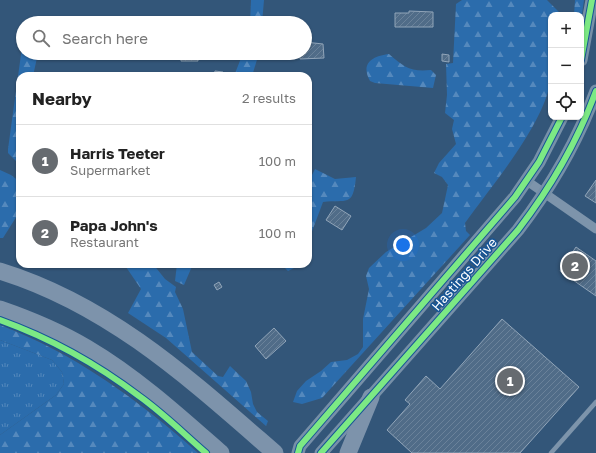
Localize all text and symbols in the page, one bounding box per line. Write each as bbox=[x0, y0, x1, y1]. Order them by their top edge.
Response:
map controls bbox=[548, 12, 584, 120]
button: + bbox=[548, 12, 584, 48]
search box bbox=[16, 16, 312, 60]
icon: search bbox=[30, 27, 52, 49]
text: Search here bbox=[62, 29, 148, 47]
button: − bbox=[548, 48, 584, 84]
button: locate bbox=[548, 84, 584, 120]
text: Nearby bbox=[32, 88, 92, 109]
text: 2 results bbox=[242, 90, 296, 106]
text: Harris Teeter bbox=[70, 144, 165, 162]
text: 1 bbox=[42, 153, 48, 169]
text: 100 m bbox=[259, 153, 296, 169]
text: Supermarket bbox=[70, 162, 151, 178]
text: Papa John's bbox=[70, 216, 158, 234]
text: 2 bbox=[41, 225, 49, 241]
text: 100 m bbox=[259, 225, 296, 241]
text: Restaurant bbox=[70, 234, 139, 250]
street label: Hastings Drive bbox=[428, 234, 500, 314]
your location bbox=[393, 235, 413, 255]
pin: 2 bbox=[562, 251, 588, 281]
pin: 1 bbox=[497, 366, 523, 396]

